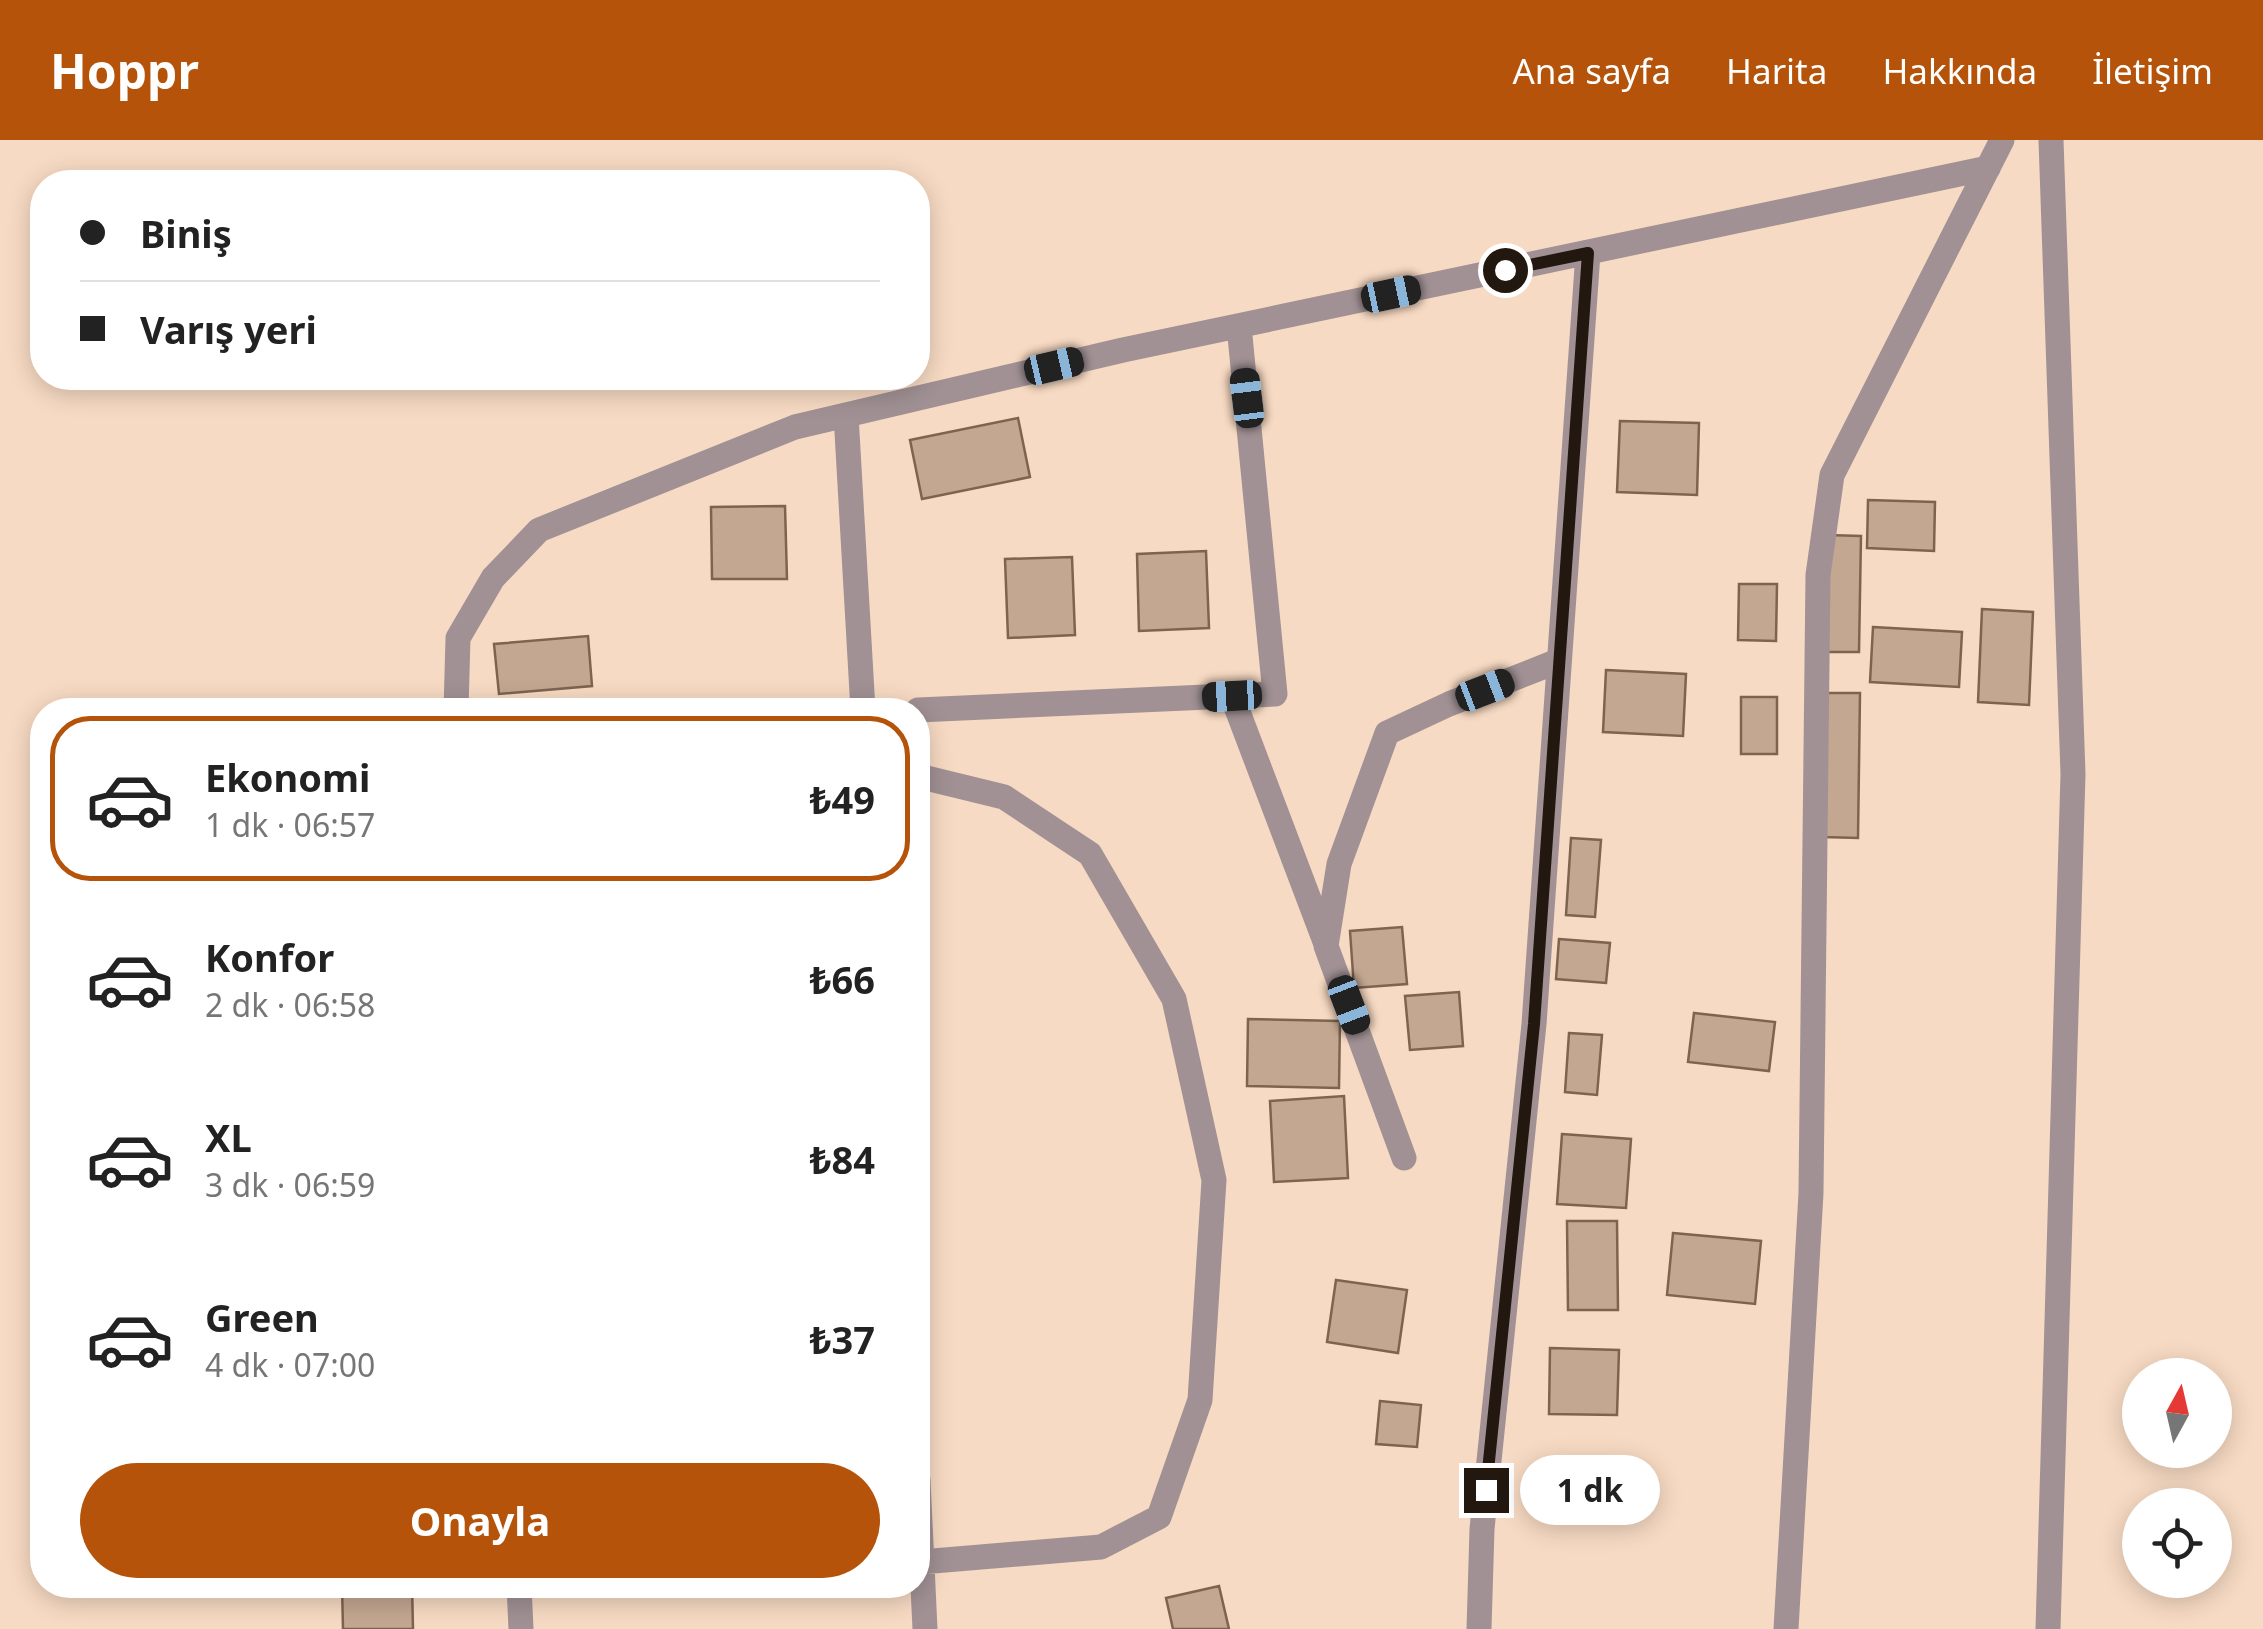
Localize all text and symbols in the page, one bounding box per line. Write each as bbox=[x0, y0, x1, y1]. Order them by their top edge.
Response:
text: Hoppr bbox=[50, 38, 199, 103]
text: Ana sayfa bbox=[1512, 47, 1671, 94]
text: Harita bbox=[1726, 47, 1827, 94]
text: Hakkında bbox=[1882, 47, 2037, 94]
text: İletişim bbox=[2092, 47, 2213, 94]
text: Biniş bbox=[140, 207, 232, 259]
route start bbox=[1483, 248, 1528, 293]
car bbox=[1359, 273, 1423, 315]
text: Varış yeri bbox=[140, 303, 317, 355]
car bbox=[1021, 345, 1087, 387]
car bbox=[1228, 366, 1266, 430]
car bbox=[1452, 665, 1518, 715]
car bbox=[1201, 679, 1263, 713]
text: Ekonomi bbox=[205, 751, 370, 803]
icon: car bbox=[85, 754, 175, 844]
text: ₺49 bbox=[810, 773, 875, 825]
text: 1 dk · 06:57 bbox=[205, 803, 375, 846]
text: Konfor bbox=[205, 931, 334, 983]
icon: car bbox=[85, 934, 175, 1024]
text: ₺66 bbox=[810, 953, 875, 1005]
car bbox=[1324, 972, 1374, 1038]
text: 2 dk · 06:58 bbox=[205, 983, 375, 1026]
text: XL bbox=[205, 1111, 252, 1163]
icon: car bbox=[85, 1114, 175, 1204]
text: ₺84 bbox=[810, 1133, 875, 1185]
text: 3 dk · 06:59 bbox=[205, 1163, 375, 1206]
text: Green bbox=[205, 1291, 319, 1343]
icon: car bbox=[85, 1294, 175, 1384]
text: ₺37 bbox=[810, 1313, 875, 1365]
text: 4 dk · 07:00 bbox=[205, 1343, 375, 1386]
north arrow bbox=[2122, 1358, 2232, 1468]
map controls bbox=[2122, 1358, 2232, 1598]
callout: 1 dk bbox=[1521, 1455, 1661, 1525]
button: Onayla bbox=[80, 1463, 880, 1578]
route end bbox=[1464, 1468, 1509, 1513]
text: 1 dk bbox=[1557, 1468, 1623, 1511]
button: locate bbox=[2122, 1488, 2232, 1598]

